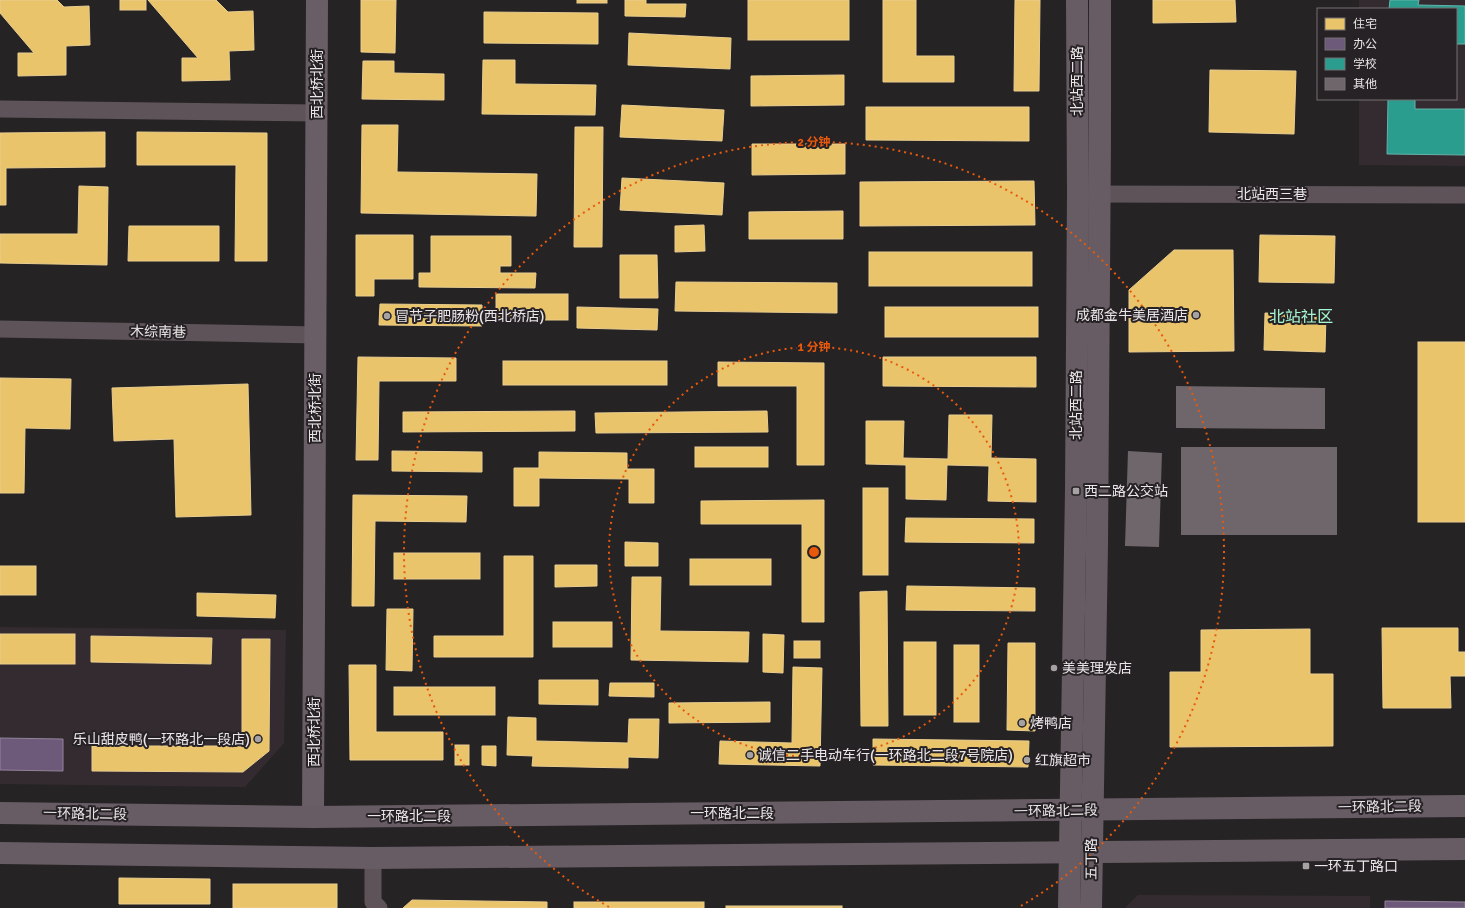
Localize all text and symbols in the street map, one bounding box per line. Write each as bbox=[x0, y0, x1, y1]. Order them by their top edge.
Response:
legend bbox=[1317, 8, 1457, 100]
text: 住宅 bbox=[1353, 17, 1377, 32]
text: 办公 bbox=[1353, 37, 1377, 52]
street label: 北站西二路 bbox=[1069, 46, 1086, 116]
street label: 西北桥北街 bbox=[309, 49, 326, 119]
text: 学校 bbox=[1353, 57, 1377, 72]
text: 其他 bbox=[1353, 77, 1377, 92]
text: 2 分钟 bbox=[797, 135, 831, 150]
street label: 北站西三巷 bbox=[1237, 186, 1307, 203]
place label: 成都金牛美居酒店 bbox=[1076, 307, 1188, 324]
district label: 北站社区 bbox=[1269, 307, 1333, 327]
place label: 冒节子肥肠粉(西北桥店) bbox=[395, 308, 544, 325]
marker: 成都金牛美居酒店 bbox=[1191, 310, 1201, 320]
marker: 冒节子肥肠粉(西北桥店) bbox=[382, 311, 392, 321]
street label: 木综南巷 bbox=[130, 323, 186, 341]
text: 1 分钟 bbox=[797, 340, 831, 355]
street label: 北站西二路 bbox=[1068, 370, 1085, 440]
street label: 西北桥北街 bbox=[307, 373, 324, 443]
place label: 西二路公交站 bbox=[1084, 483, 1168, 500]
marker: 西二路公交站 bbox=[1071, 486, 1081, 496]
centre of rings bbox=[807, 545, 821, 559]
place label: 美美理发店 bbox=[1062, 660, 1132, 677]
marker: 美美理发店 bbox=[1049, 663, 1059, 673]
street label: 西北桥北街 bbox=[306, 697, 323, 767]
place label: 烤鸭店 bbox=[1030, 715, 1072, 732]
marker: 烤鸭店 bbox=[1017, 718, 1027, 728]
place label: 乐山甜皮鸭(一环路北一段店) bbox=[73, 731, 250, 748]
marker: 乐山甜皮鸭(一环路北一段店) bbox=[253, 734, 263, 744]
place label: 诚信二手电动车行(一环路北二段7号院店) bbox=[758, 747, 1013, 764]
marker: 诚信二手电动车行(一环路北二段7号院店) bbox=[745, 750, 755, 760]
place label: 红旗超市 bbox=[1035, 752, 1091, 769]
marker: 红旗超市 bbox=[1022, 755, 1032, 765]
street label: 一环路北二段 bbox=[1338, 798, 1422, 816]
street label: 一环路北二段 bbox=[1014, 802, 1098, 820]
street label: 一环路北二段 bbox=[43, 805, 127, 823]
street label: 一环路北二段 bbox=[690, 805, 774, 822]
street label: 一环路北二段 bbox=[367, 808, 451, 825]
street label: 五丁路 bbox=[1083, 838, 1100, 880]
place label: 一环五丁路口 bbox=[1314, 858, 1398, 875]
marker: 一环五丁路口 bbox=[1301, 861, 1311, 871]

